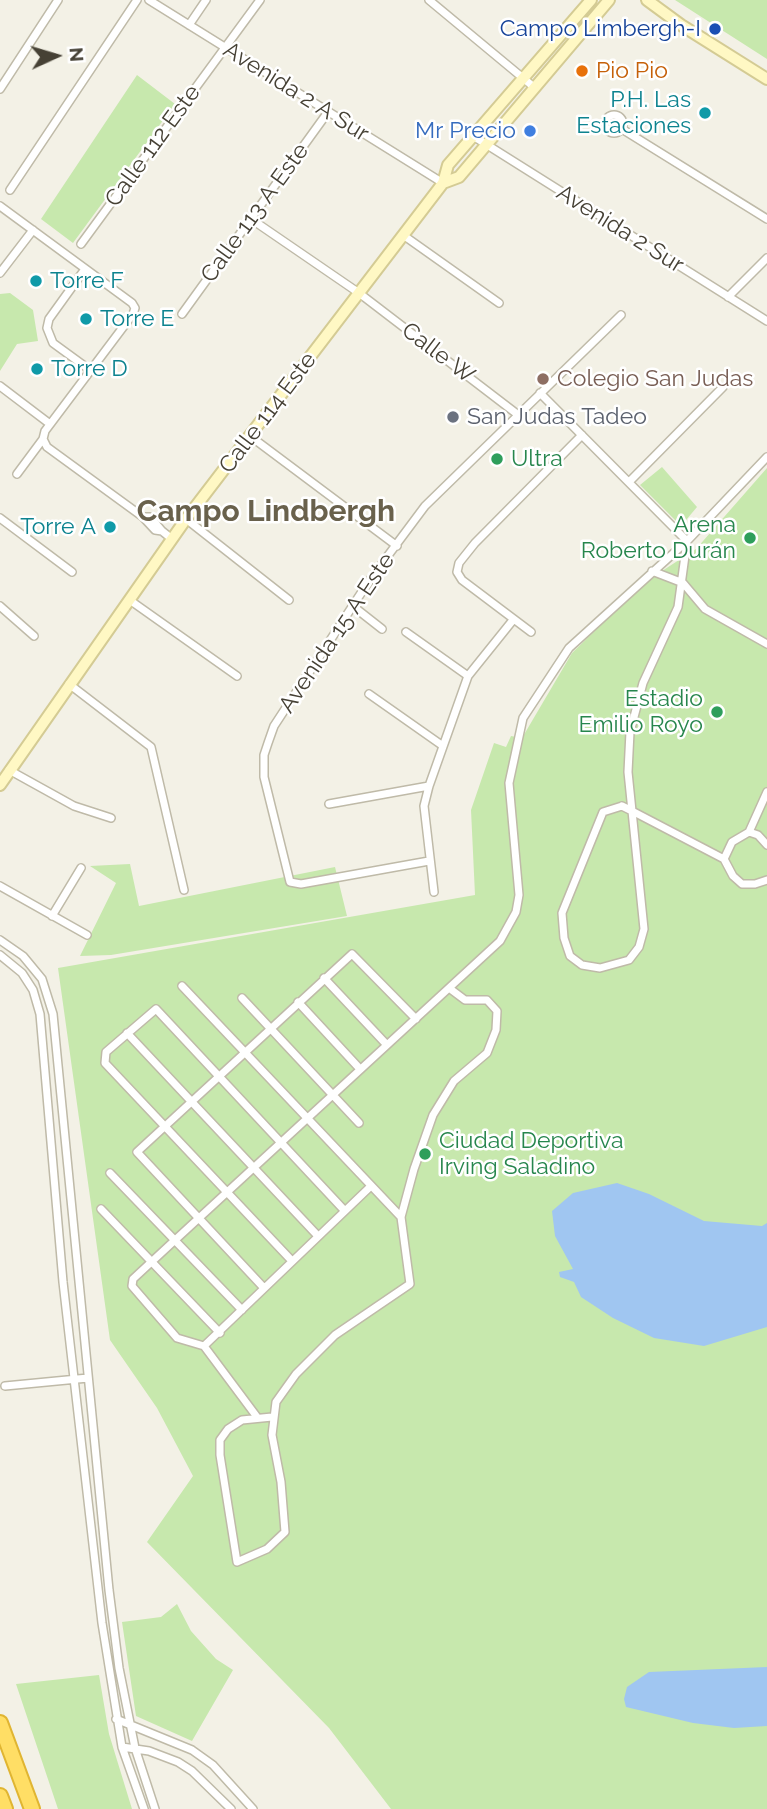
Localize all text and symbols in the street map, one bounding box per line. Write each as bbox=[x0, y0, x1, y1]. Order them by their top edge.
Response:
place label: Campo Limbergh-I bbox=[500, 15, 701, 43]
north arrow bbox=[21, 21, 91, 91]
marker: Campo Limbergh-I bbox=[707, 21, 723, 37]
street label: Avenida 2 A Sur bbox=[218, 36, 374, 148]
text: N bbox=[65, 47, 88, 63]
place label: Pio Pio bbox=[596, 57, 668, 85]
marker: Pio Pio bbox=[574, 63, 590, 79]
street label: Calle 112 Este bbox=[100, 80, 206, 212]
place label: P.H. Las Estaciones bbox=[576, 86, 691, 140]
marker: P.H. Las Estaciones bbox=[697, 105, 713, 121]
place label: Mr Precio bbox=[415, 117, 516, 145]
marker: Mr Precio bbox=[522, 123, 538, 139]
street label: Calle 113 A Este bbox=[195, 138, 315, 288]
street label: Avenida 2 Sur bbox=[551, 179, 689, 279]
place label: Torre F bbox=[50, 267, 124, 295]
marker: Torre F bbox=[28, 273, 44, 289]
place label: Torre E bbox=[100, 305, 174, 333]
marker: Torre E bbox=[78, 311, 94, 327]
street label: Calle W bbox=[396, 317, 480, 389]
street label: Calle 114 Este bbox=[214, 347, 322, 479]
place label: Torre D bbox=[51, 355, 128, 383]
marker: Torre D bbox=[29, 361, 45, 377]
place label: Colegio San Judas bbox=[557, 365, 753, 393]
marker: Colegio San Judas bbox=[535, 371, 551, 387]
place label: San Judas Tadeo bbox=[467, 403, 647, 431]
marker: San Judas Tadeo bbox=[445, 409, 461, 425]
place label: Ultra bbox=[511, 445, 563, 473]
marker: Ultra bbox=[489, 451, 505, 467]
district label: Campo Lindbergh bbox=[137, 494, 395, 530]
place label: Arena Roberto Durán bbox=[581, 511, 736, 565]
place label: Torre A bbox=[20, 513, 96, 541]
marker: Torre A bbox=[102, 519, 118, 535]
marker: Arena Roberto Durán bbox=[742, 530, 758, 546]
street label: Avenida 15 A Este bbox=[273, 548, 401, 718]
place label: Estadio Emilio Royo bbox=[579, 685, 703, 739]
marker: Estadio Emilio Royo bbox=[709, 704, 725, 720]
place label: Ciudad Deportiva Irving Saladino bbox=[439, 1127, 624, 1181]
marker: Ciudad Deportiva Irving Saladino bbox=[417, 1146, 433, 1162]

